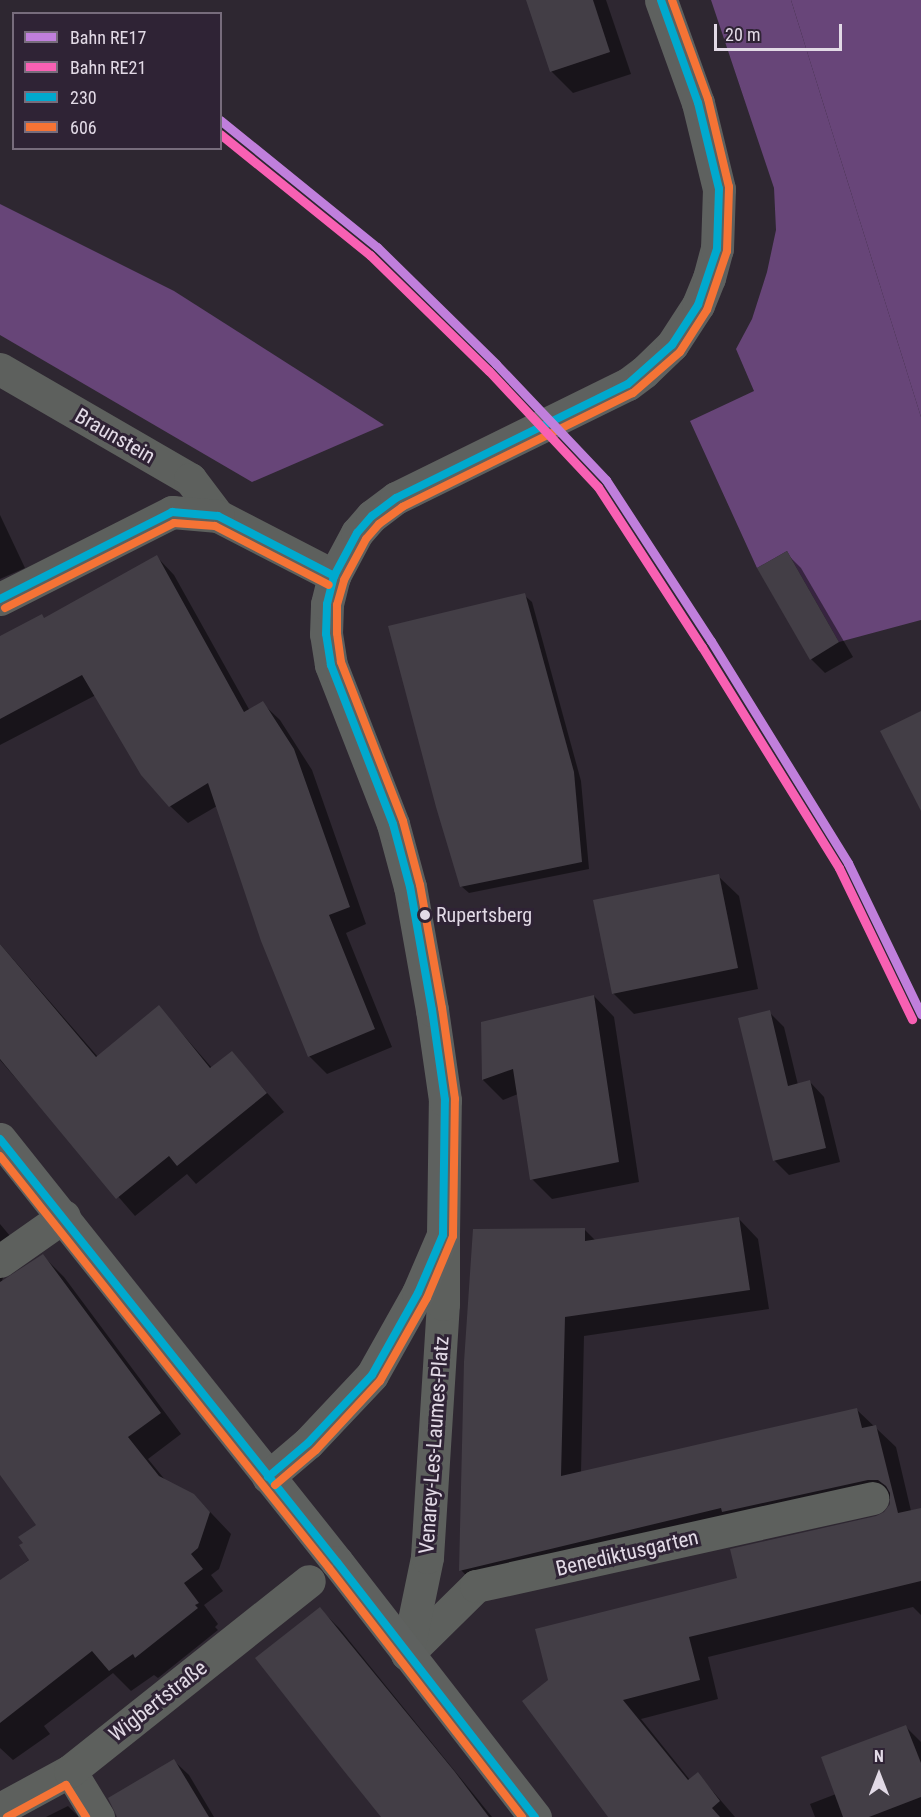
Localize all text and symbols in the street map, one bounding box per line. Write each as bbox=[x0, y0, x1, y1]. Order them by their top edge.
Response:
legend bbox=[12, 12, 222, 150]
scale bar bbox=[717, 12, 844, 50]
text: 20 m bbox=[725, 24, 760, 45]
text: Bahn RE17 bbox=[70, 27, 146, 48]
text: Bahn RE21 bbox=[70, 57, 146, 78]
text: 230 bbox=[70, 87, 97, 108]
text: 606 bbox=[70, 117, 97, 138]
street label: Braunstein bbox=[70, 403, 160, 469]
place label: Rupertsberg bbox=[436, 903, 532, 927]
marker: Rupertsberg bbox=[419, 909, 431, 921]
street label: Venarey-Les-Laumes-Platz bbox=[414, 1335, 454, 1555]
street label: Benediktusgarten bbox=[553, 1524, 701, 1582]
street label: Wigbertstraße bbox=[104, 1655, 212, 1747]
north arrow bbox=[849, 1745, 909, 1805]
text: N bbox=[874, 1747, 884, 1766]

